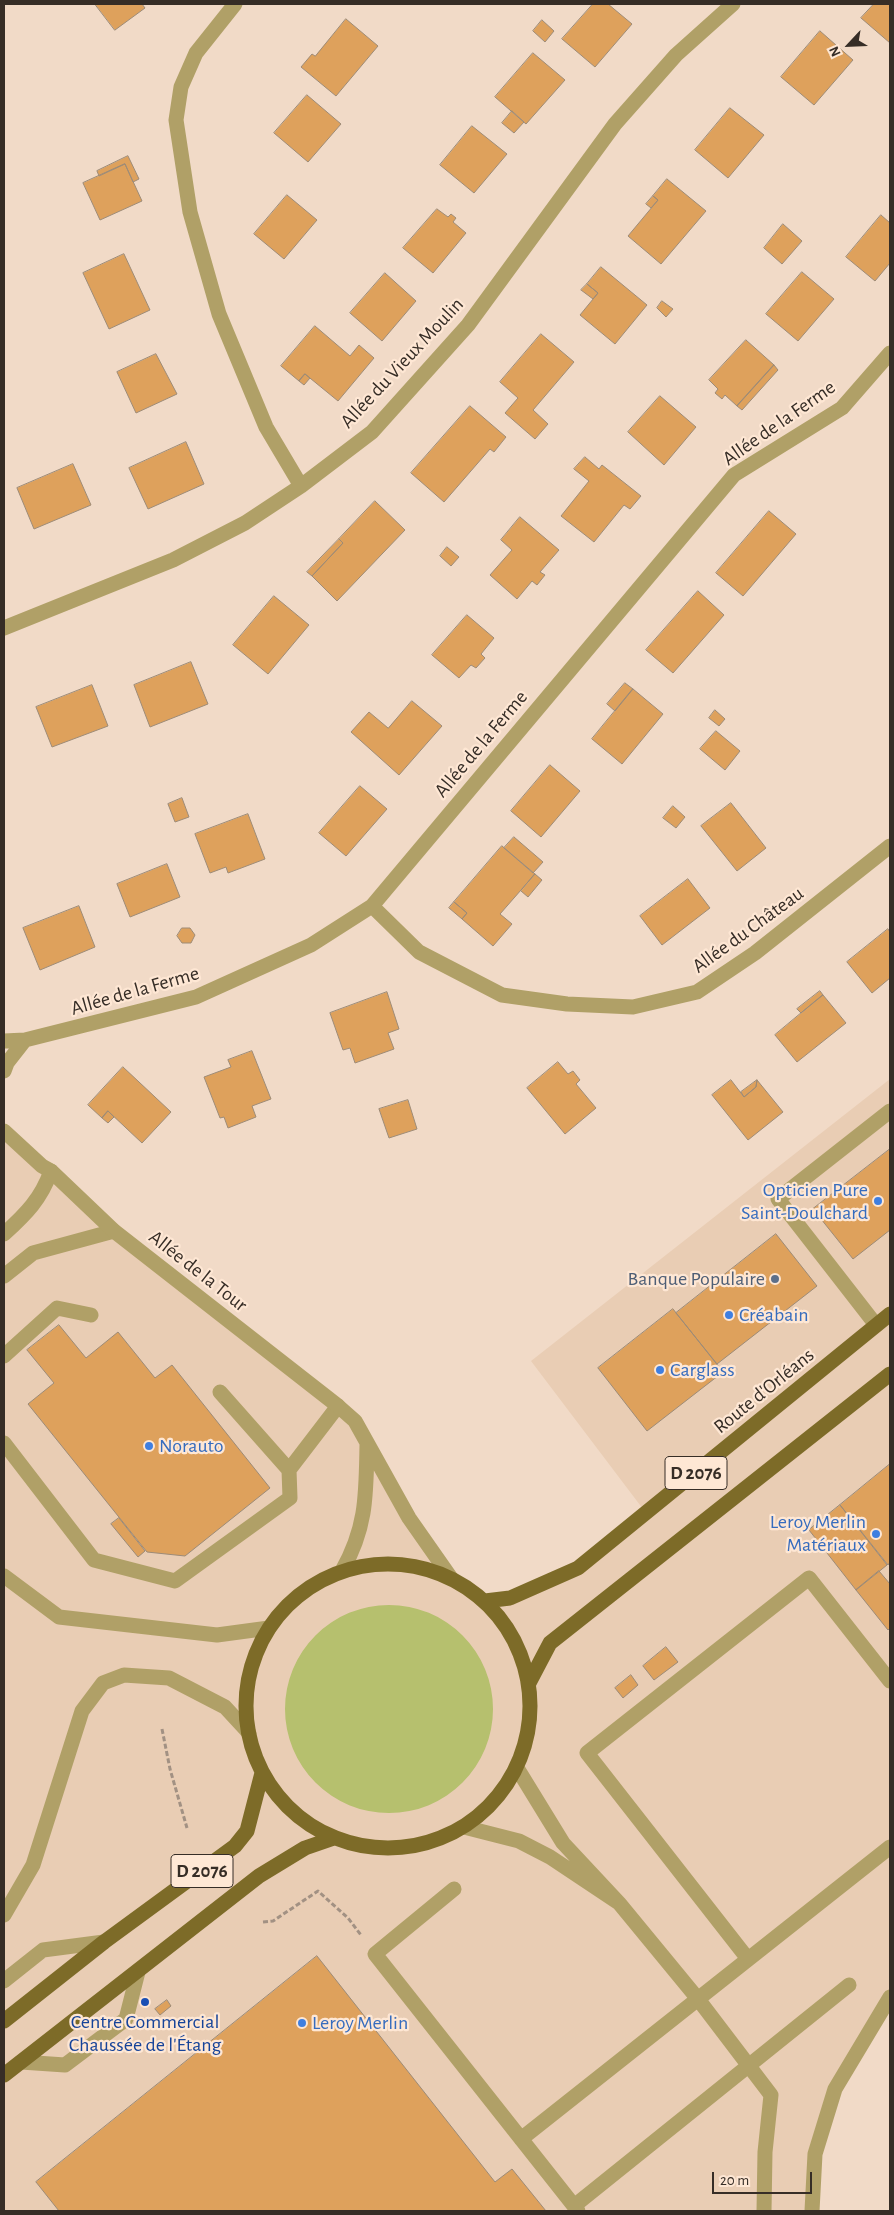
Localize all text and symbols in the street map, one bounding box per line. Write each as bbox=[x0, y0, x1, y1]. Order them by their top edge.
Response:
north arrow bbox=[824, 20, 874, 70]
text: N bbox=[827, 44, 844, 59]
street label: Allée du Vieux Moulin bbox=[335, 293, 469, 433]
street label: Allée de la Ferme bbox=[718, 375, 840, 471]
street label: Allée de la Ferme bbox=[429, 686, 533, 802]
street label: Allée du Château bbox=[688, 882, 808, 978]
street label: Allée de la Ferme bbox=[68, 961, 202, 1021]
place label: Opticien Pure Saint-Doulchard bbox=[741, 1178, 868, 1225]
marker: Opticien Pure Saint-Doulchard bbox=[872, 1195, 884, 1207]
street label: Allée de la Tour bbox=[144, 1225, 252, 1317]
place label: Banque Populaire bbox=[628, 1267, 765, 1291]
marker: Banque Populaire bbox=[769, 1273, 781, 1285]
place label: Créabain bbox=[739, 1303, 809, 1327]
marker: Créabain bbox=[723, 1309, 735, 1321]
street label: Route d'Orléans bbox=[709, 1343, 819, 1439]
place label: Carglass bbox=[670, 1358, 735, 1382]
marker: Carglass bbox=[654, 1364, 666, 1376]
place label: Norauto bbox=[159, 1434, 223, 1458]
marker: Norauto bbox=[143, 1440, 155, 1452]
road number: D 2076 bbox=[665, 1456, 727, 1490]
place label: Leroy Merlin Matériaux bbox=[770, 1510, 866, 1557]
marker: Leroy Merlin Matériaux bbox=[870, 1528, 882, 1540]
road number: D 2076 bbox=[171, 1854, 233, 1888]
marker: Centre Commercial Chaussée de l'Étang bbox=[139, 1996, 151, 2008]
place label: Centre Commercial Chaussée de l'Étang bbox=[69, 2010, 221, 2057]
place label: Leroy Merlin bbox=[312, 2011, 408, 2035]
marker: Leroy Merlin bbox=[296, 2017, 308, 2029]
scale bar bbox=[714, 2162, 814, 2194]
text: 20 m bbox=[720, 2173, 749, 2188]

